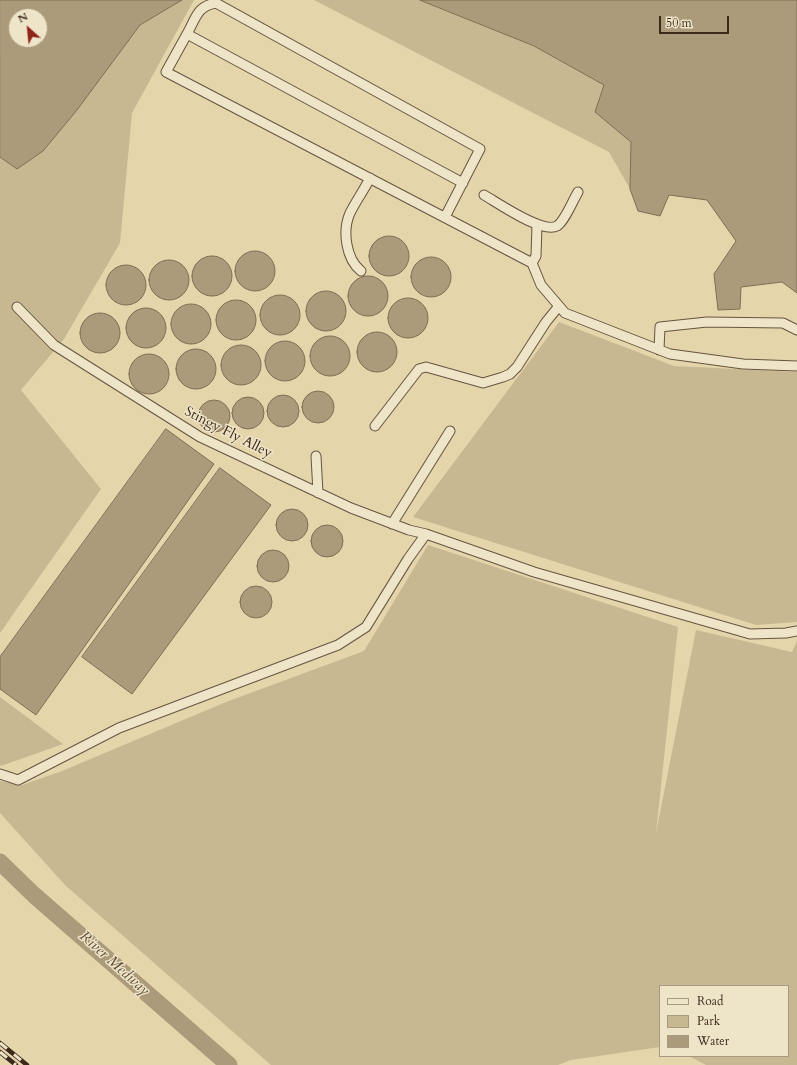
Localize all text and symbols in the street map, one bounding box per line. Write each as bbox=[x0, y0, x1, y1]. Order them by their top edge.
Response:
north arrow bbox=[8, 8, 48, 48]
scale bar bbox=[661, 8, 731, 34]
text: N bbox=[15, 9, 30, 27]
text: 50 m bbox=[666, 15, 692, 31]
street label: Stingy Fly Alley bbox=[181, 404, 275, 462]
water label: River Medway bbox=[75, 928, 153, 1000]
legend bbox=[659, 985, 789, 1057]
text: Road bbox=[697, 993, 723, 1009]
text: Park bbox=[697, 1013, 720, 1029]
text: Water bbox=[697, 1033, 729, 1049]

